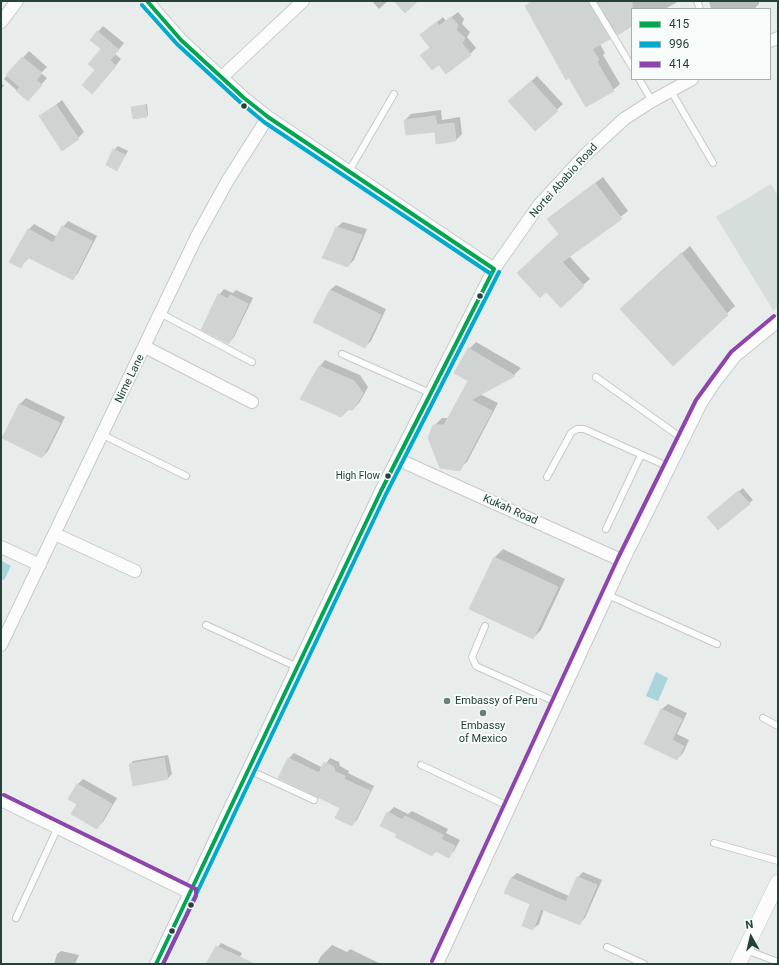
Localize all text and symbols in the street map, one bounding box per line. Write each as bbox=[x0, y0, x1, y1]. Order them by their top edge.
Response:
legend bbox=[631, 8, 771, 80]
text: 415 bbox=[669, 17, 689, 31]
text: 996 bbox=[669, 37, 689, 51]
text: 414 bbox=[669, 57, 689, 71]
unlabelled marker bbox=[239, 101, 249, 111]
street label: Nortei Ababio Road bbox=[527, 141, 601, 221]
unlabelled marker bbox=[475, 291, 485, 301]
street label: Nime Lane bbox=[113, 352, 147, 406]
place label: High Flow bbox=[336, 470, 380, 482]
marker: High Flow bbox=[383, 471, 393, 481]
street label: Kukah Road bbox=[481, 492, 539, 528]
place label: Embassy of Peru bbox=[455, 694, 538, 708]
marker: Embassy of Peru bbox=[442, 696, 452, 706]
marker: Embassy of Mexico bbox=[478, 708, 488, 718]
place label: Embassy of Mexico bbox=[459, 719, 507, 745]
unlabelled marker bbox=[186, 900, 196, 910]
north arrow bbox=[731, 917, 771, 957]
text: N bbox=[745, 918, 754, 932]
unlabelled marker bbox=[167, 926, 177, 936]

